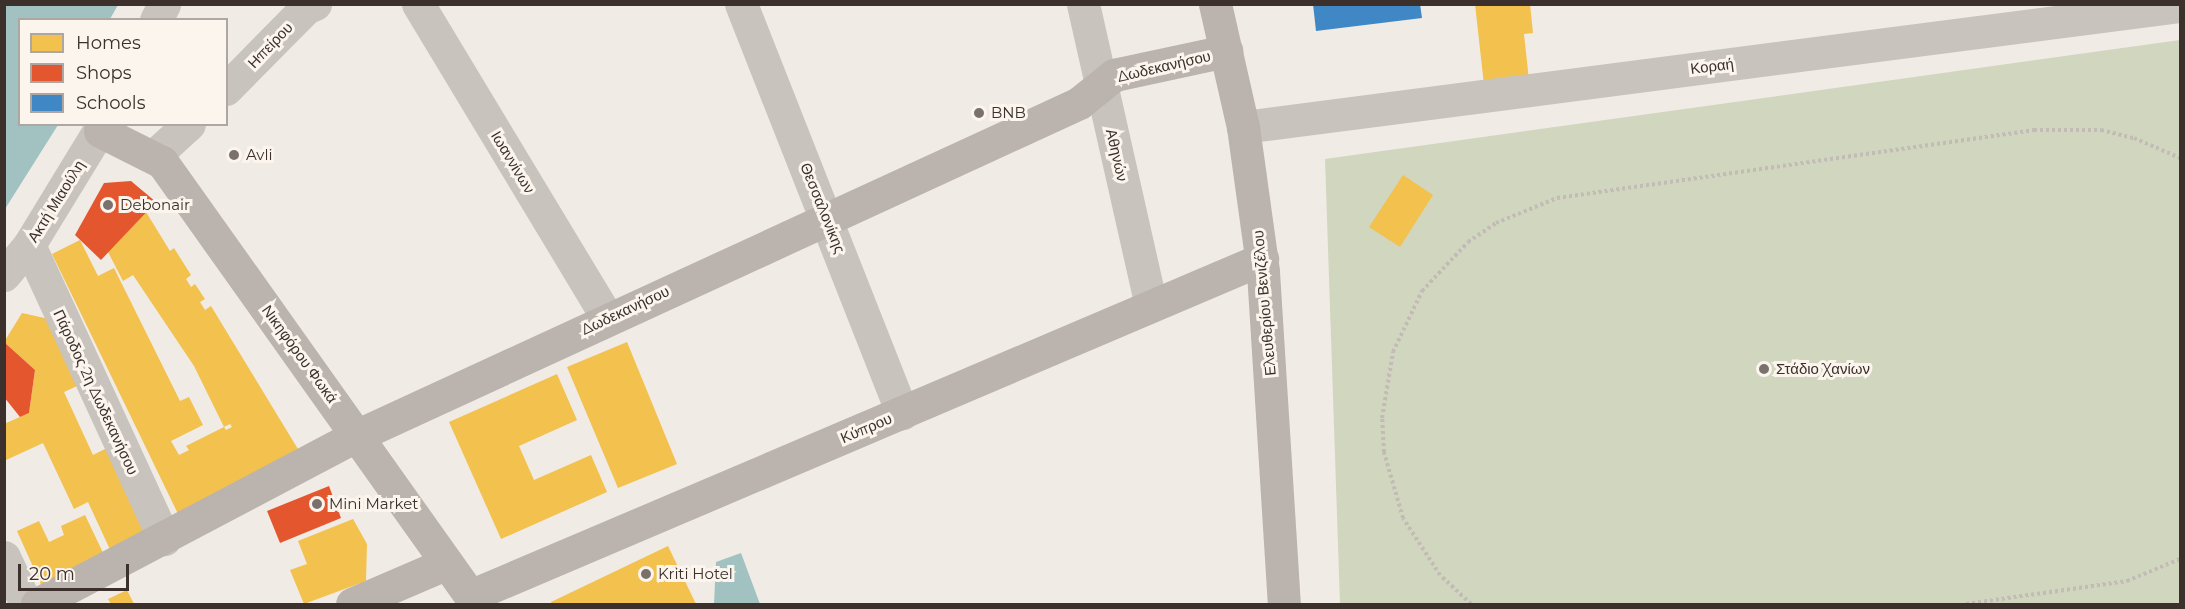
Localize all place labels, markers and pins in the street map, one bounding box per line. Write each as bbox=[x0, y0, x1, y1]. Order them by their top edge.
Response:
place label: BNB bbox=[991, 104, 1026, 122]
marker: BNB bbox=[972, 106, 986, 120]
place label: Avli bbox=[246, 146, 273, 164]
marker: Avli bbox=[227, 148, 241, 162]
place label: Debonair bbox=[120, 196, 190, 214]
marker: Debonair bbox=[101, 198, 115, 212]
place label: Στάδιο Χανίων bbox=[1776, 360, 1870, 378]
marker: Στάδιο Χανίων bbox=[1757, 362, 1771, 376]
place label: Mini Market bbox=[329, 495, 418, 513]
marker: Mini Market bbox=[310, 497, 324, 511]
place label: Kriti Hotel bbox=[658, 565, 733, 583]
marker: Kriti Hotel bbox=[639, 567, 653, 581]

